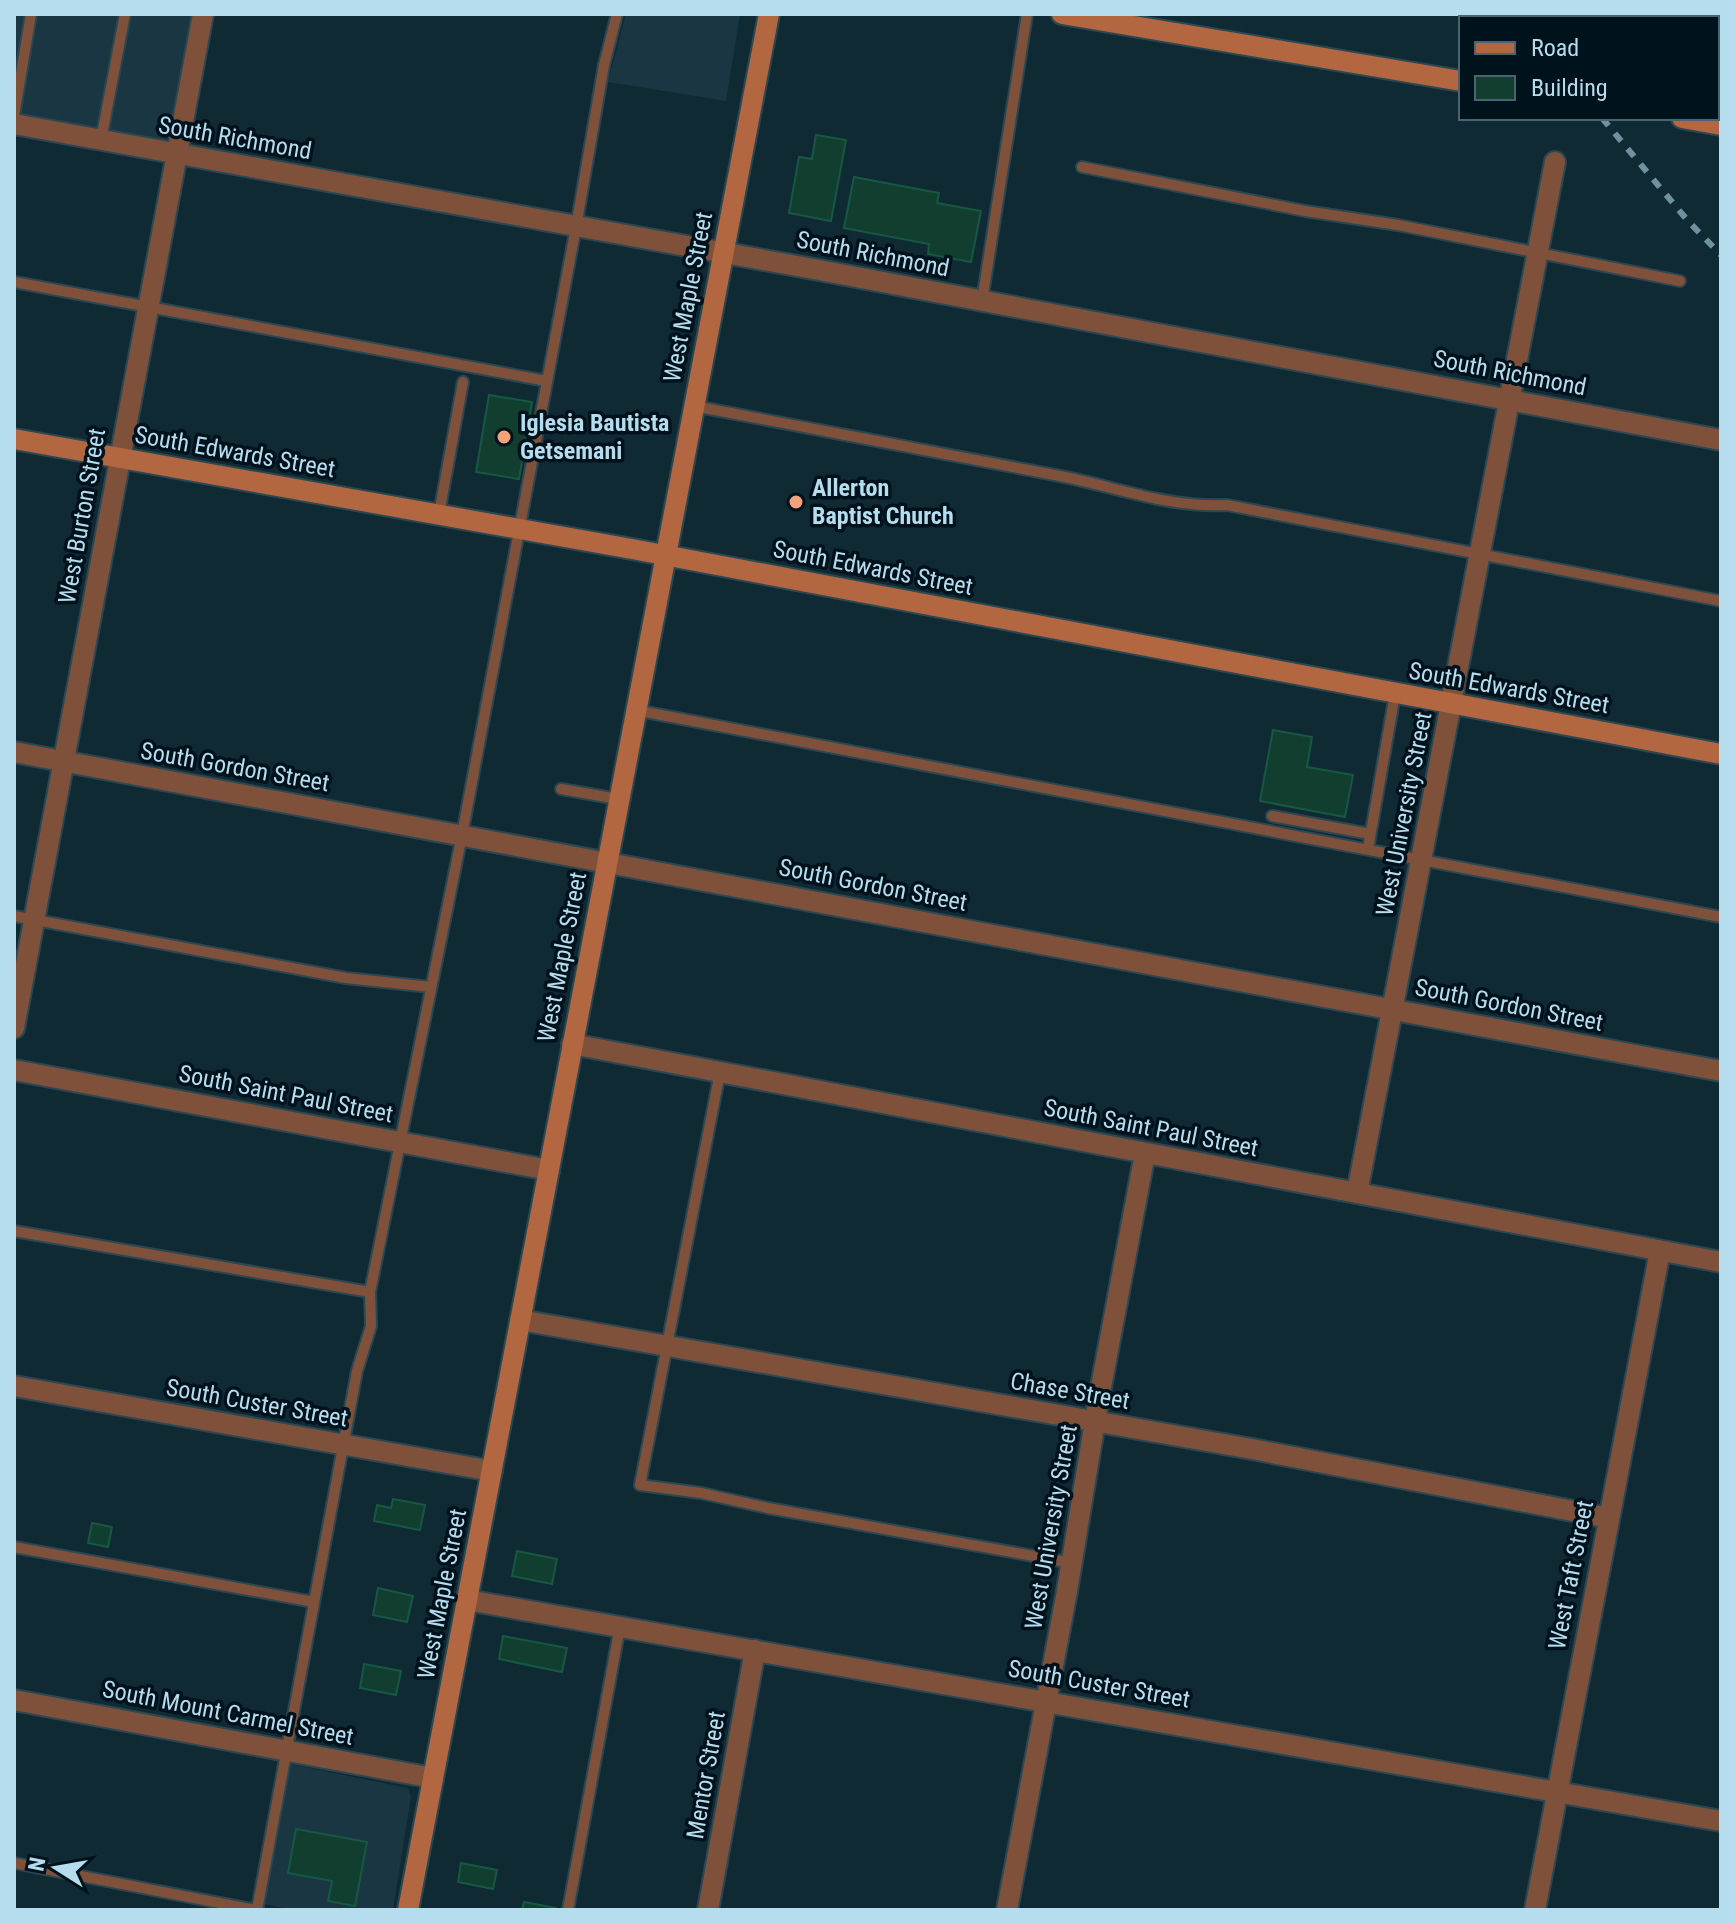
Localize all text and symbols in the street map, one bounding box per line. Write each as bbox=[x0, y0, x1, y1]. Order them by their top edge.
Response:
legend bbox=[1459, 16, 1719, 120]
text: Road bbox=[1531, 34, 1579, 62]
text: Building bbox=[1531, 74, 1608, 102]
street label: South Richmond bbox=[156, 111, 314, 165]
street label: West Maple Street bbox=[658, 210, 718, 384]
street label: South Richmond bbox=[794, 225, 952, 283]
street label: South Richmond bbox=[1431, 344, 1589, 402]
place label: Iglesia Bautista Getsemani bbox=[520, 409, 669, 465]
street label: South Edwards Street bbox=[133, 421, 337, 483]
street label: West Burton Street bbox=[53, 426, 111, 606]
marker: Iglesia Bautista Getsemani bbox=[495, 428, 513, 446]
place label: Allerton Baptist Church bbox=[812, 474, 954, 530]
marker: Allerton Baptist Church bbox=[787, 493, 805, 511]
street label: South Edwards Street bbox=[771, 535, 975, 601]
street label: South Edwards Street bbox=[1407, 657, 1611, 719]
street label: West University Street bbox=[1370, 710, 1438, 918]
street label: South Gordon Street bbox=[139, 737, 331, 797]
street label: South Gordon Street bbox=[777, 853, 969, 917]
street label: West Maple Street bbox=[532, 870, 592, 1044]
street label: South Gordon Street bbox=[1413, 973, 1605, 1037]
street label: South Saint Paul Street bbox=[177, 1060, 395, 1128]
street label: South Saint Paul Street bbox=[1042, 1094, 1260, 1162]
street label: Chase Street bbox=[1008, 1367, 1132, 1415]
street label: South Custer Street bbox=[164, 1373, 350, 1433]
street label: West University Street bbox=[1019, 1422, 1083, 1632]
street label: West Taft Street bbox=[1543, 1498, 1599, 1652]
street label: West Maple Street bbox=[412, 1507, 472, 1681]
street label: South Custer Street bbox=[1006, 1654, 1192, 1714]
street label: South Mount Carmel Street bbox=[100, 1675, 356, 1751]
street label: Mentor Street bbox=[681, 1709, 731, 1841]
north arrow bbox=[16, 1828, 96, 1908]
text: N bbox=[23, 1855, 50, 1873]

